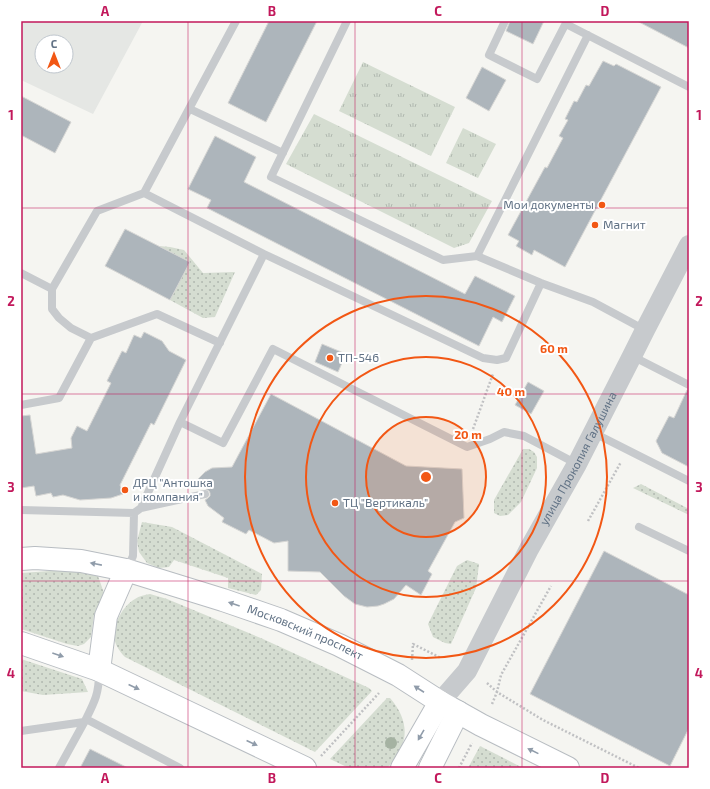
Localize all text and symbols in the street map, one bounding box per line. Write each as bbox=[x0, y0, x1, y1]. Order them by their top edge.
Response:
text: A bbox=[101, 3, 110, 19]
text: B bbox=[268, 3, 276, 19]
text: C bbox=[434, 3, 442, 19]
text: D bbox=[601, 3, 610, 19]
north arrow bbox=[34, 34, 74, 74]
text: С bbox=[51, 37, 58, 50]
text: 1 bbox=[8, 107, 14, 123]
text: 1 bbox=[696, 107, 702, 123]
place label: Мои документы bbox=[503, 197, 594, 212]
marker: Мои документы bbox=[597, 200, 607, 210]
place label: Магнит bbox=[603, 217, 646, 231]
marker: Магнит bbox=[590, 220, 600, 230]
text: 2 bbox=[7, 293, 15, 309]
text: 2 bbox=[695, 293, 703, 309]
text: 60 m bbox=[540, 341, 568, 355]
place label: ТП-546 bbox=[338, 350, 379, 364]
marker: ТП-546 bbox=[325, 353, 335, 363]
text: 40 m bbox=[497, 384, 525, 398]
street label: улица Прокопия Галушина bbox=[536, 389, 619, 528]
text: 20 m bbox=[454, 427, 482, 441]
centre of rings bbox=[419, 470, 433, 484]
place label: ДРЦ "Антошка и компания" bbox=[133, 475, 213, 503]
text: 3 bbox=[7, 479, 15, 495]
text: 3 bbox=[695, 479, 703, 495]
marker: ДРЦ "Антошка и компания" bbox=[120, 485, 130, 495]
place label: ТЦ "Вертикаль" bbox=[343, 495, 428, 509]
marker: ТЦ "Вертикаль" bbox=[330, 498, 340, 508]
one-way arrow bbox=[90, 560, 102, 566]
one-way arrow bbox=[228, 600, 240, 606]
street label: Московский проспект bbox=[246, 601, 366, 662]
one-way arrow bbox=[52, 653, 64, 659]
text: 4 bbox=[7, 665, 15, 681]
text: 4 bbox=[695, 665, 703, 681]
one-way arrow bbox=[129, 684, 140, 690]
one-way arrow bbox=[414, 685, 424, 693]
one-way arrow bbox=[418, 729, 425, 741]
one-way arrow bbox=[246, 740, 257, 746]
one-way arrow bbox=[528, 748, 539, 754]
text: A bbox=[101, 770, 110, 786]
text: B bbox=[268, 770, 276, 786]
text: C bbox=[434, 770, 442, 786]
text: D bbox=[601, 770, 610, 786]

